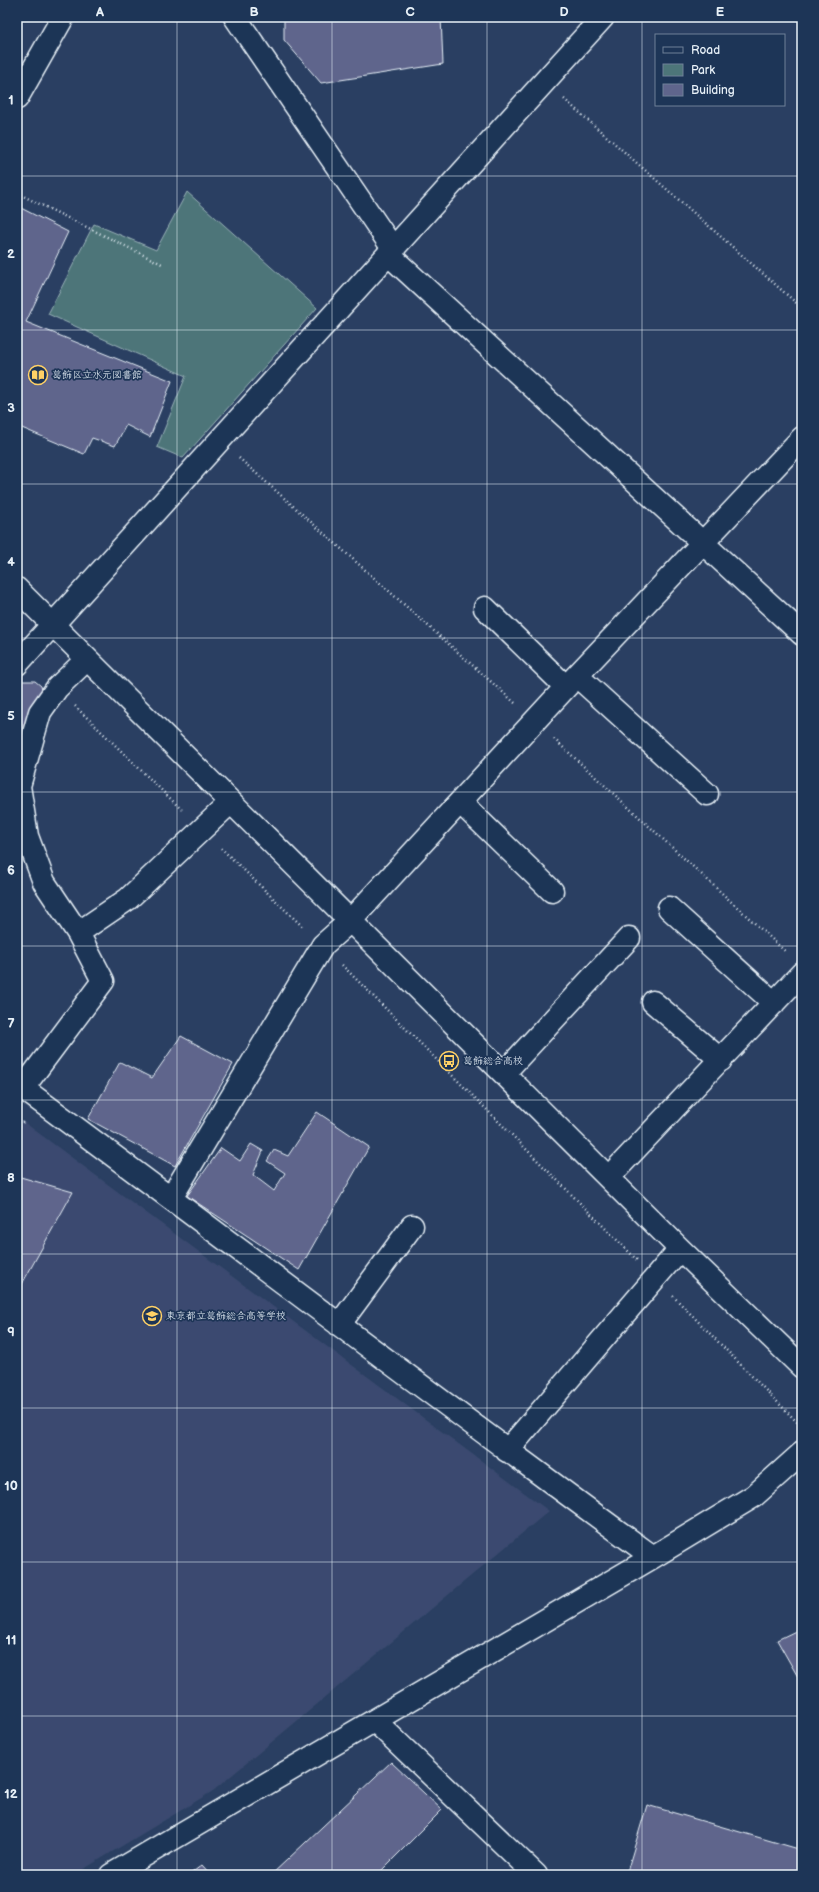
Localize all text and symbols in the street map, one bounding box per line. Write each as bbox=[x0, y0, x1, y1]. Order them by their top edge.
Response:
text: A bbox=[95, 4, 104, 20]
text: B bbox=[249, 4, 259, 20]
text: C bbox=[405, 4, 415, 20]
text: D bbox=[559, 4, 569, 20]
text: E bbox=[716, 4, 725, 20]
legend bbox=[655, 34, 785, 106]
text: Road bbox=[691, 43, 720, 58]
text: Park bbox=[691, 63, 715, 78]
text: Building bbox=[691, 83, 735, 98]
text: 1 bbox=[8, 92, 14, 108]
text: 2 bbox=[7, 246, 15, 262]
library icon: 葛飾区立水元図書館 bbox=[27, 364, 49, 386]
place label: 葛飾区立水元図書館 bbox=[52, 369, 142, 381]
text: 3 bbox=[7, 400, 15, 416]
text: 4 bbox=[7, 554, 15, 570]
text: 5 bbox=[7, 708, 15, 724]
text: 6 bbox=[7, 862, 15, 878]
text: 7 bbox=[7, 1016, 15, 1032]
bus stop icon: 葛飾総合高校 bbox=[438, 1050, 460, 1072]
place label: 葛飾総合高校 bbox=[463, 1055, 523, 1067]
text: 8 bbox=[7, 1170, 15, 1186]
school or university icon: 東京都立葛飾総合高等学校 bbox=[141, 1305, 163, 1327]
place label: 東京都立葛飾総合高等学校 bbox=[166, 1310, 286, 1322]
text: 9 bbox=[7, 1324, 15, 1340]
text: 10 bbox=[4, 1478, 18, 1494]
text: 11 bbox=[6, 1632, 16, 1648]
text: 12 bbox=[4, 1786, 18, 1802]

